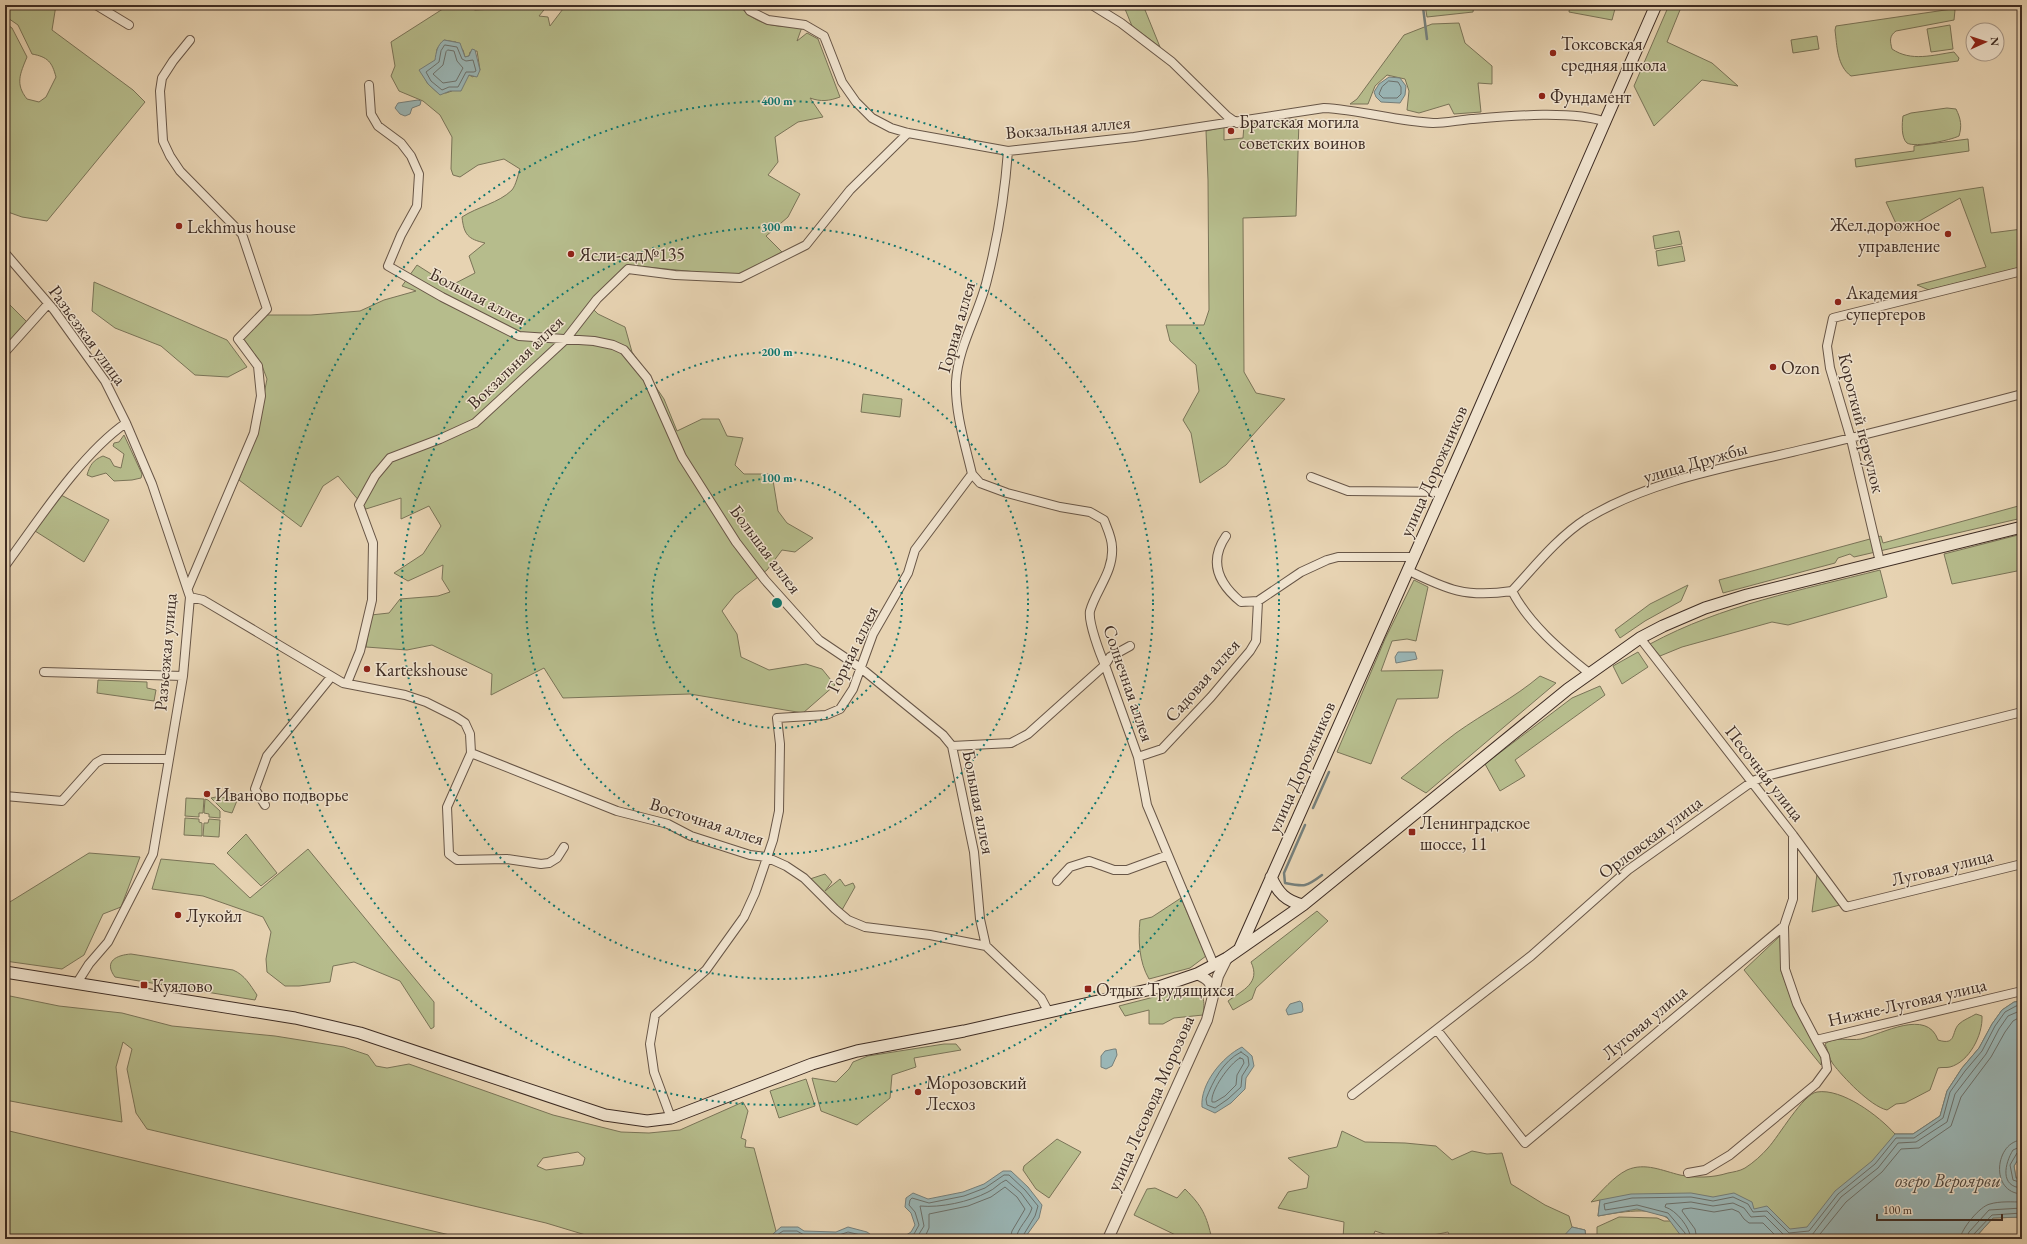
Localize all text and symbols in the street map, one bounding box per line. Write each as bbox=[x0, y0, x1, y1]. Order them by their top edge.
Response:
north arrow bbox=[1965, 22, 2005, 62]
place label: Токсовская средняя школа bbox=[1561, 32, 1667, 76]
text: N bbox=[1988, 37, 2002, 46]
marker: Токсовская средняя школа bbox=[1548, 48, 1558, 58]
place label: Фундамент bbox=[1550, 85, 1632, 108]
marker: Фундамент bbox=[1537, 91, 1547, 101]
text: 400 m bbox=[761, 93, 793, 109]
street label: Вокзальная аллея bbox=[1005, 110, 1131, 144]
place label: Братская могила советских воинов bbox=[1239, 110, 1366, 154]
marker: Братская могила советских воинов bbox=[1226, 126, 1236, 136]
place label: Жел.дорожное управление bbox=[1829, 213, 1940, 257]
place label: Lekhmus house bbox=[187, 215, 296, 238]
text: 300 m bbox=[761, 219, 793, 235]
marker: Lekhmus house bbox=[174, 221, 184, 231]
marker: Жел.дорожное управление bbox=[1943, 229, 1953, 239]
place label: Ясли-сад№135 bbox=[578, 243, 685, 266]
marker: Ясли-сад№135 bbox=[566, 249, 576, 259]
street label: Большая аллея bbox=[426, 262, 530, 330]
street label: Горная аллея bbox=[932, 279, 980, 375]
street label: Разъезжая улица bbox=[44, 280, 133, 390]
place label: Академия супергеров bbox=[1845, 281, 1926, 325]
marker: Академия супергеров bbox=[1833, 297, 1843, 307]
street label: Вокзальная аллея bbox=[462, 310, 568, 414]
text: 200 m bbox=[761, 344, 793, 360]
street label: Короткий переулок bbox=[1834, 351, 1891, 496]
place label: Ozon bbox=[1781, 356, 1820, 379]
marker: Ozon bbox=[1768, 362, 1778, 372]
street label: улица Дорожников bbox=[1394, 401, 1472, 540]
street label: улица Дружбы bbox=[1640, 436, 1750, 488]
text: 100 m bbox=[761, 470, 793, 486]
street label: Большая аллея bbox=[725, 500, 807, 598]
street label: Разъезжая улица bbox=[148, 591, 182, 712]
centre of rings bbox=[770, 596, 784, 610]
street label: Горная аллея bbox=[821, 602, 883, 696]
street label: Солнечная аллея bbox=[1098, 622, 1160, 744]
street label: Садовая аллея bbox=[1160, 634, 1244, 726]
place label: Kartekshouse bbox=[375, 658, 468, 681]
marker: Kartekshouse bbox=[362, 664, 372, 674]
street label: улица Дорожников bbox=[1262, 697, 1340, 836]
street label: Песочная улица bbox=[1720, 720, 1810, 826]
street label: Большая аллея bbox=[958, 748, 1000, 856]
place label: Иваново подворье bbox=[215, 783, 349, 806]
marker: Иваново подворье bbox=[202, 789, 212, 799]
street label: Орловская улица bbox=[1594, 790, 1707, 884]
street label: Восточная аллея bbox=[647, 792, 767, 850]
place label: Ленинградское шоссе, 11 bbox=[1420, 811, 1530, 855]
marker: Ленинградское шоссе, 11 bbox=[1407, 827, 1417, 837]
street label: Луговая улица bbox=[1889, 843, 1996, 891]
place label: Лукойл bbox=[186, 904, 242, 927]
marker: Лукойл bbox=[173, 910, 183, 920]
street label: Нижне-Луговая улица bbox=[1825, 972, 1990, 1031]
place label: Куялово bbox=[152, 974, 213, 997]
place label: Отдых Трудящихся bbox=[1096, 978, 1234, 1001]
street label: Луговая улица bbox=[1597, 979, 1692, 1064]
marker: Куялово bbox=[139, 980, 149, 990]
marker: Отдых Трудящихся bbox=[1083, 984, 1093, 994]
street label: улица Лесовода Морозова bbox=[1101, 1011, 1199, 1194]
place label: Морозовский Лесхоз bbox=[926, 1071, 1027, 1115]
marker: Морозовский Лесхоз bbox=[913, 1087, 923, 1097]
water label: озеро Вероярви bbox=[1895, 1168, 2001, 1193]
scale bar bbox=[1877, 1196, 2002, 1222]
text: 100 m bbox=[1883, 1202, 1913, 1218]

